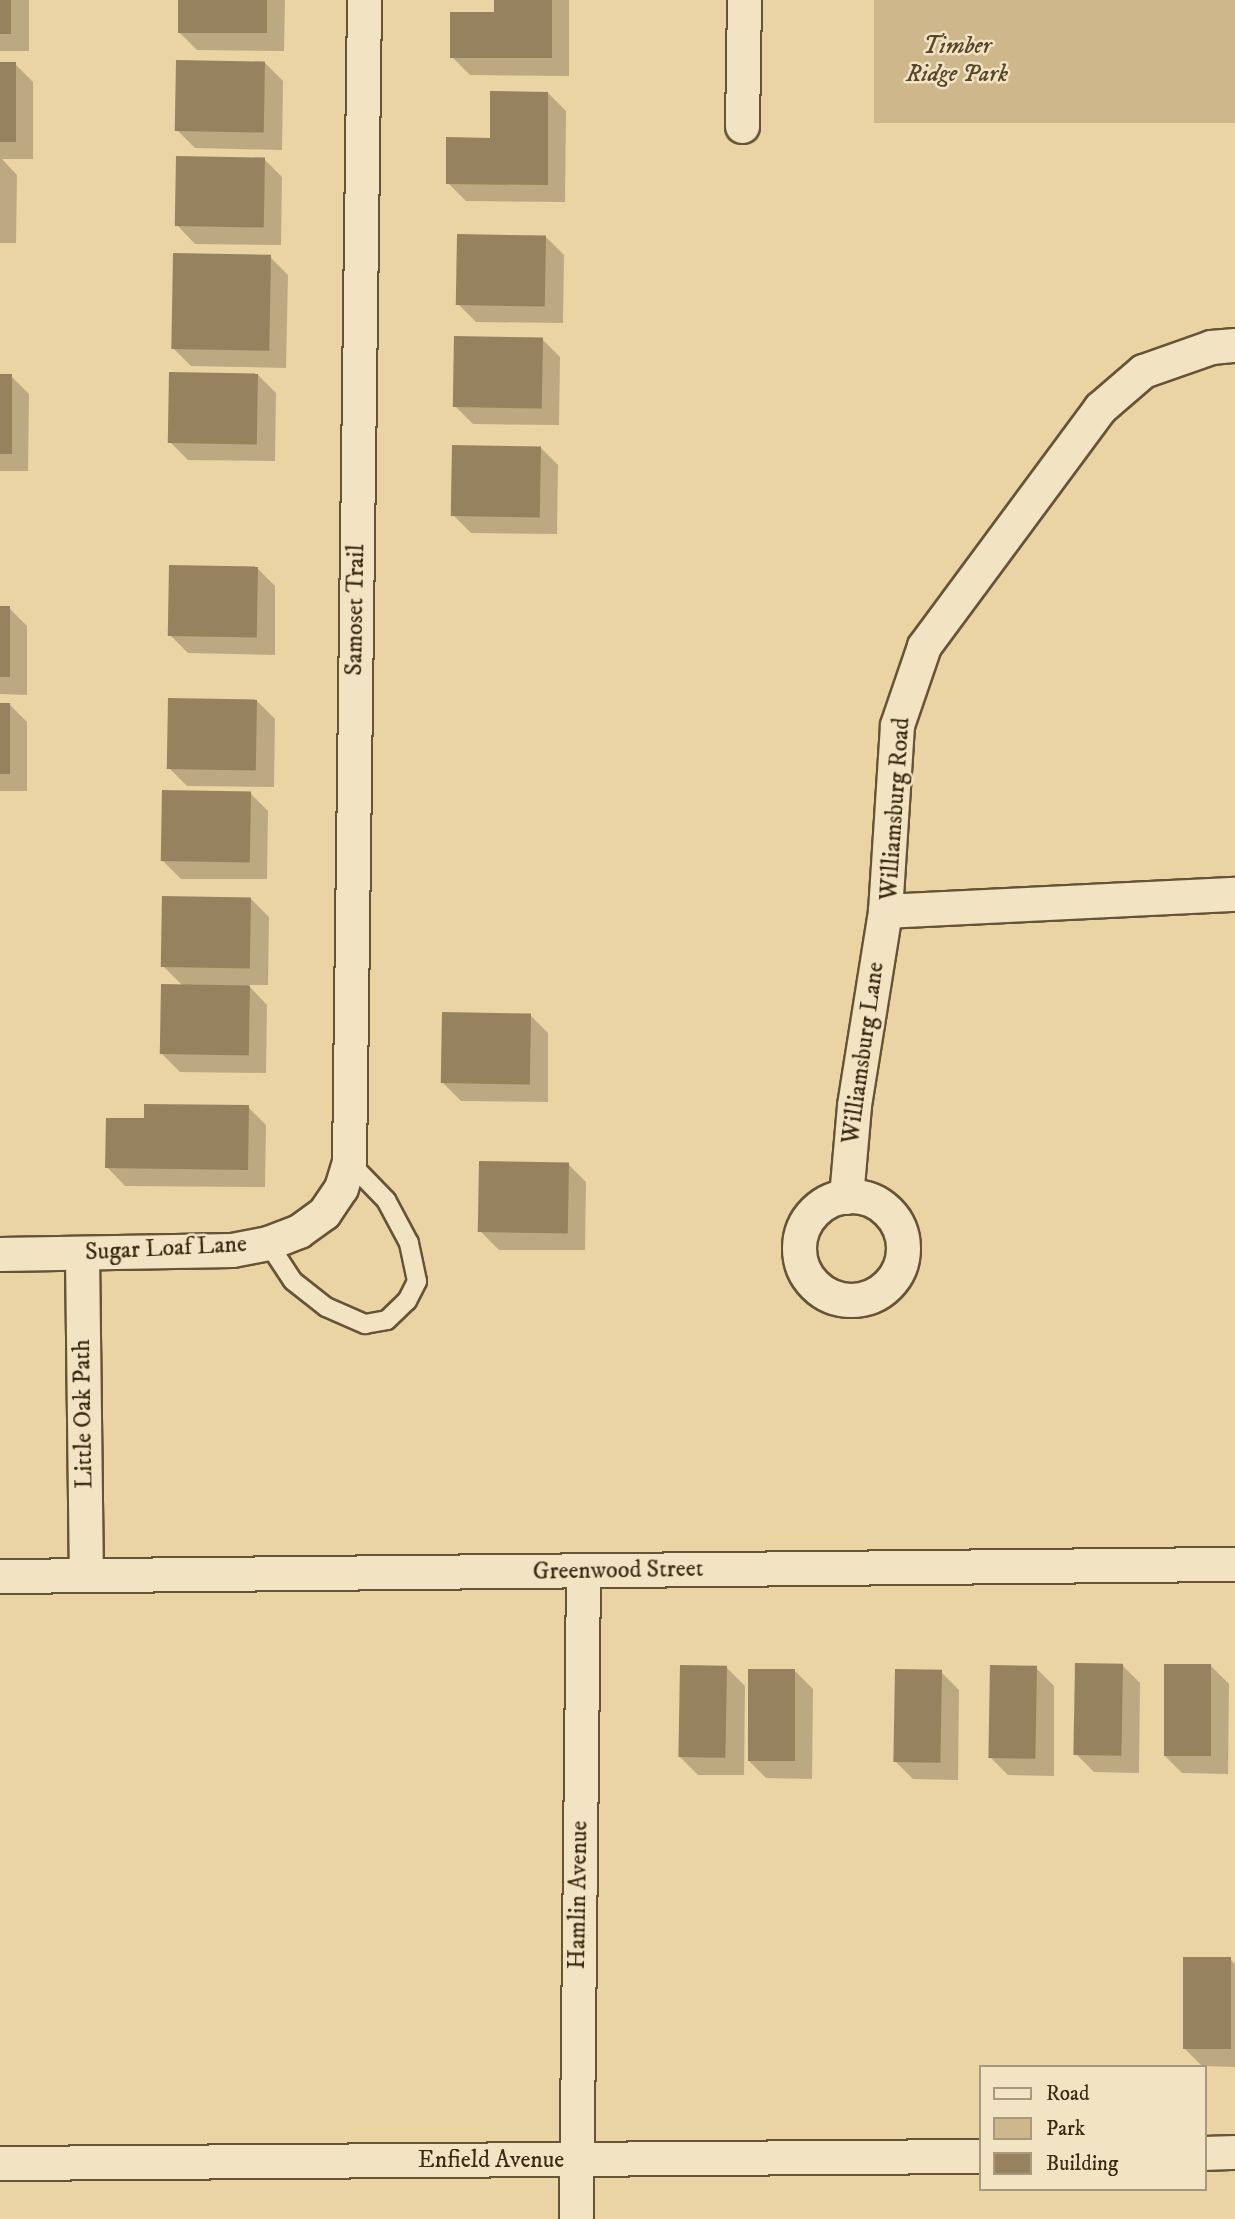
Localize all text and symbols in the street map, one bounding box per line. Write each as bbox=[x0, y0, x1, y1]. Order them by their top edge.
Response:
park label: Timber Ridge Park bbox=[906, 33, 1008, 89]
street label: Samoset Trail bbox=[340, 544, 372, 676]
street label: Williamsburg Road bbox=[875, 717, 917, 901]
street label: Williamsburg Lane bbox=[837, 960, 891, 1146]
street label: Sugar Loaf Lane bbox=[84, 1230, 248, 1268]
street label: Little Oak Path bbox=[68, 1339, 100, 1489]
street label: Greenwood Street bbox=[532, 1555, 704, 1587]
street label: Hamlin Avenue bbox=[563, 1820, 595, 1970]
legend bbox=[979, 2065, 1207, 2191]
text: Road bbox=[1046, 2081, 1090, 2107]
text: Park bbox=[1046, 2116, 1085, 2142]
street label: Enfield Avenue bbox=[418, 2147, 564, 2175]
text: Building bbox=[1046, 2151, 1118, 2177]

